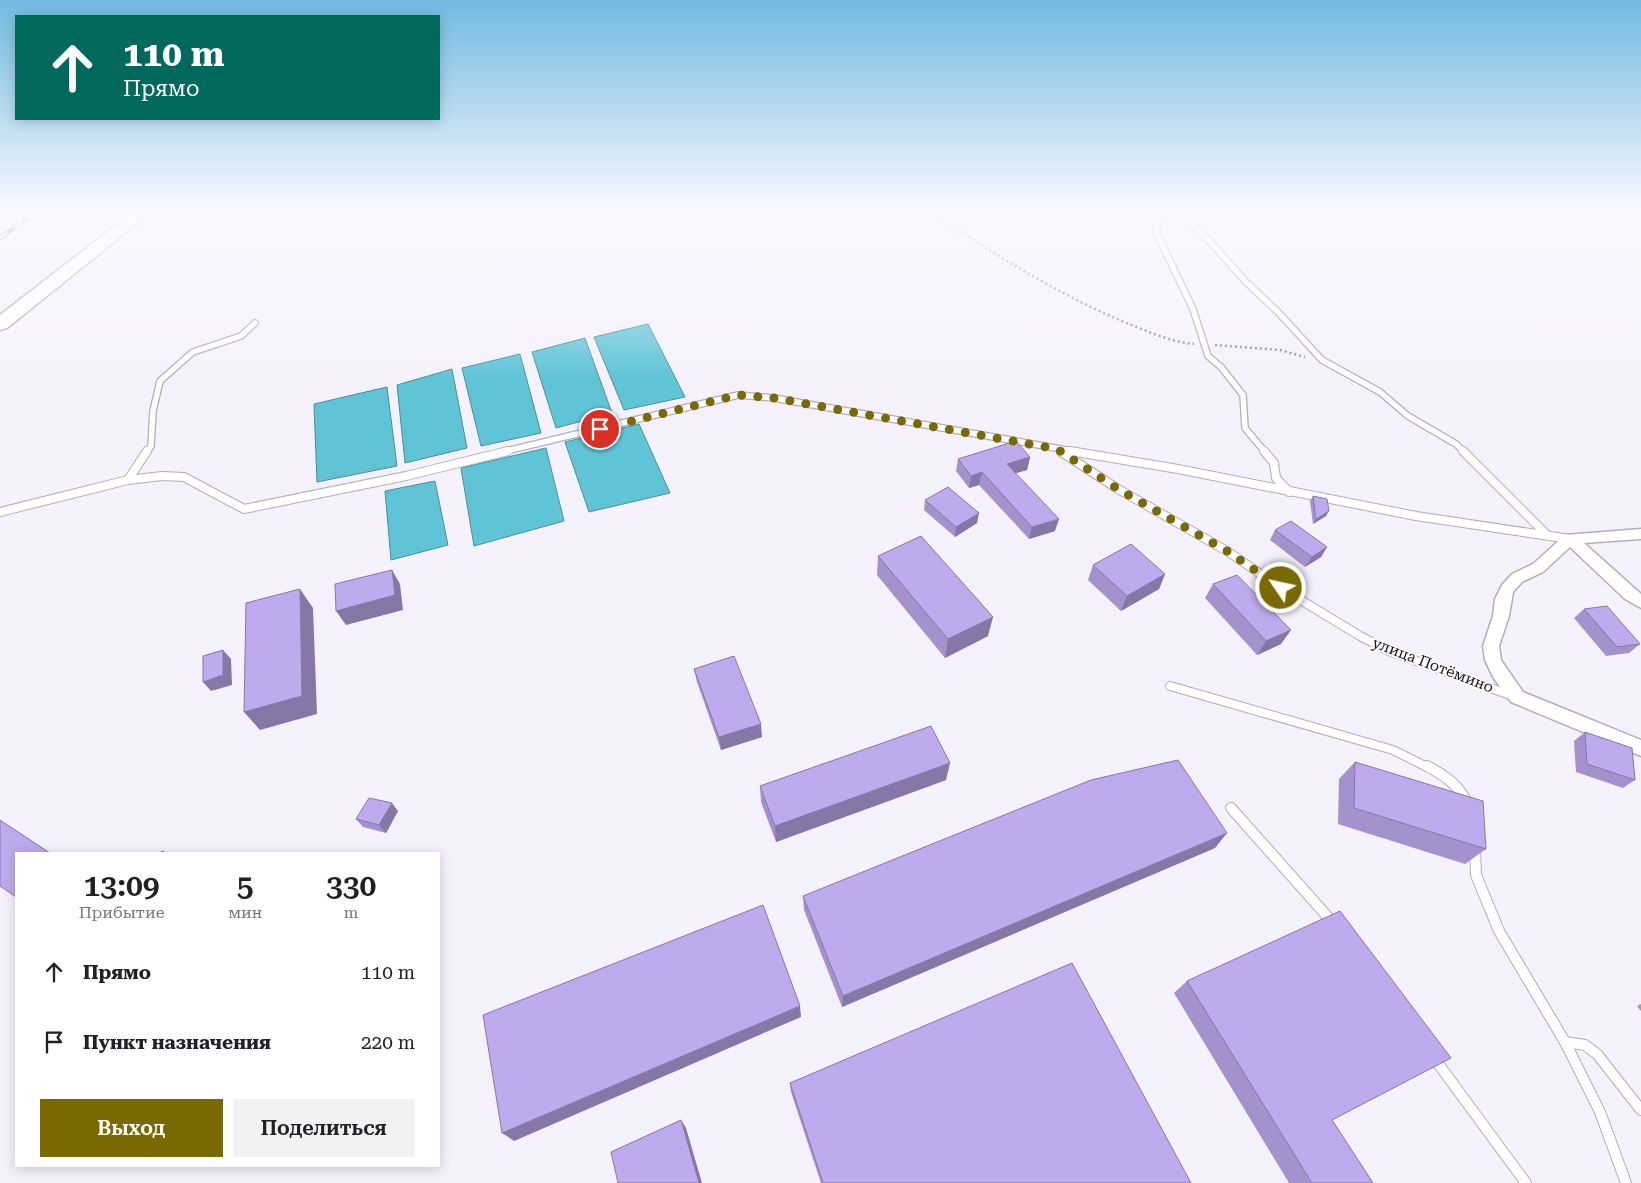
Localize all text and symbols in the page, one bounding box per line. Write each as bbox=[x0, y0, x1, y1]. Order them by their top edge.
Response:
text: 110 m bbox=[123, 34, 224, 75]
icon: ahead bbox=[40, 35, 105, 100]
text: Прямо bbox=[123, 76, 199, 101]
pin bbox=[579, 408, 621, 450]
icon: arrive bbox=[586, 415, 614, 443]
position arrow bbox=[1254, 561, 1306, 613]
street label: улица Потёмино bbox=[1370, 634, 1496, 696]
text: 13:09 bbox=[84, 868, 160, 903]
text: 5 bbox=[237, 868, 254, 903]
text: 330 bbox=[326, 868, 376, 903]
text: Прибытие bbox=[79, 903, 164, 922]
text: мин bbox=[228, 903, 262, 922]
text: m bbox=[344, 903, 358, 922]
icon: ahead bbox=[40, 958, 68, 986]
text: Прямо bbox=[83, 961, 151, 984]
text: 110 m bbox=[361, 961, 415, 984]
icon: arrive bbox=[40, 1028, 68, 1056]
text: Пункт назначения bbox=[83, 1031, 271, 1054]
text: 220 m bbox=[361, 1031, 415, 1054]
button: Выход bbox=[40, 1099, 223, 1157]
button: Поделиться bbox=[233, 1099, 415, 1157]

